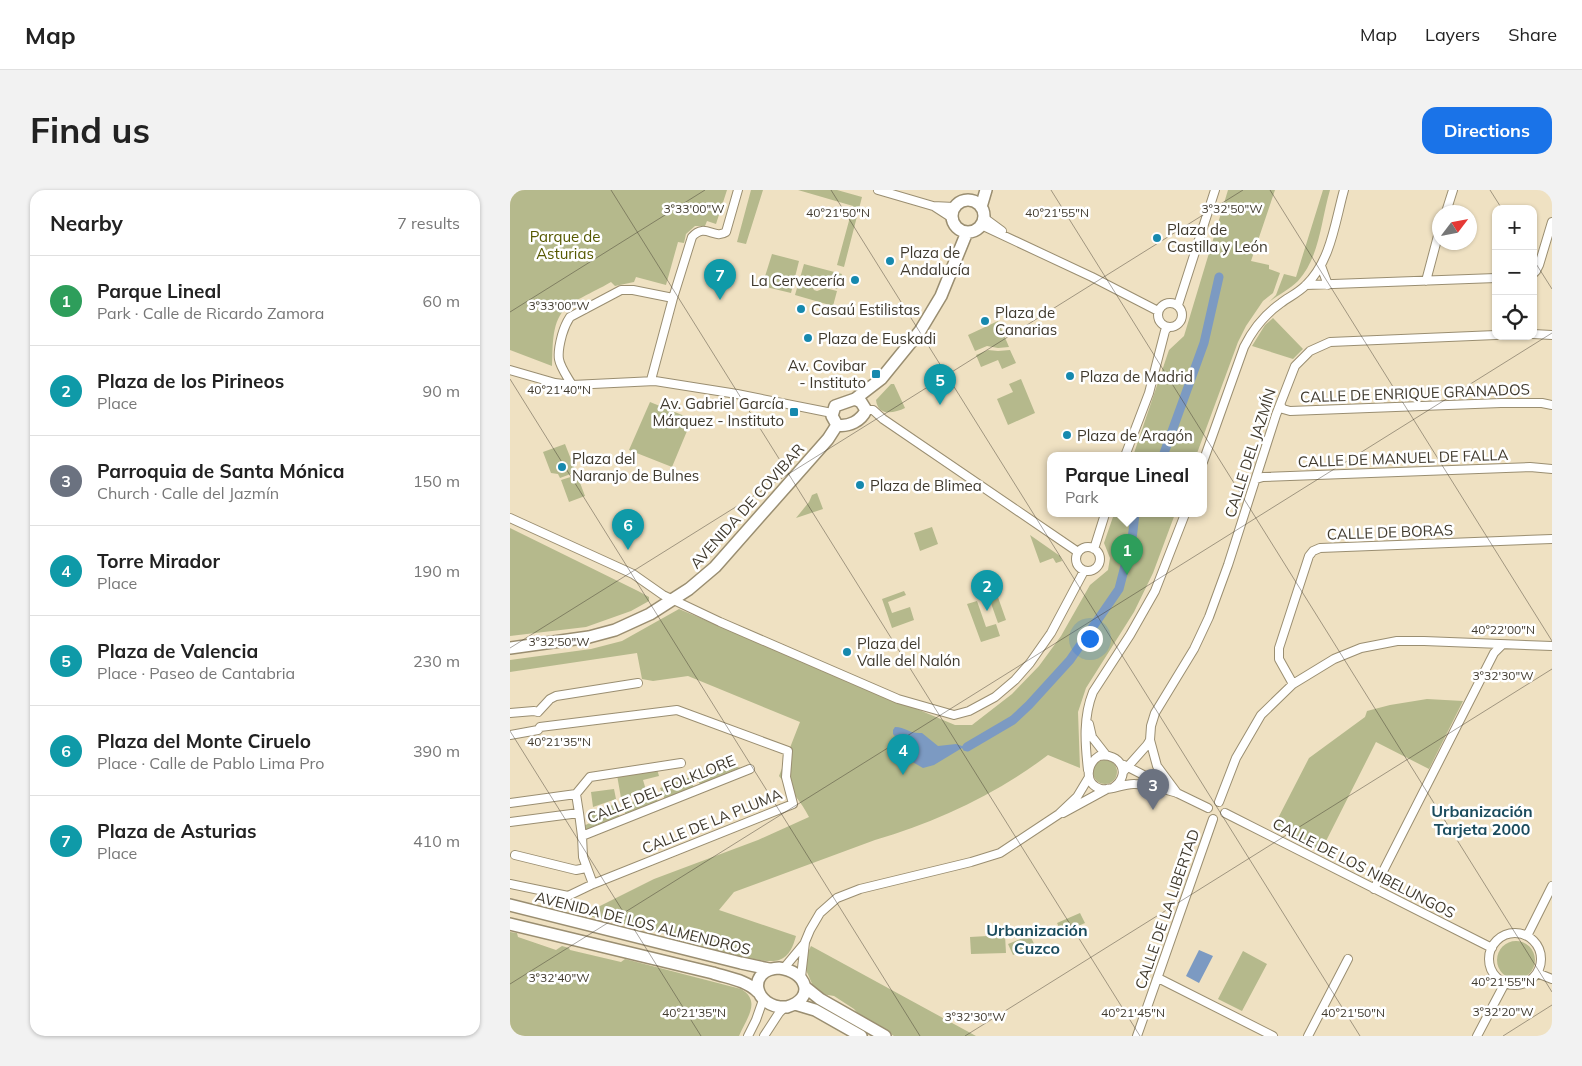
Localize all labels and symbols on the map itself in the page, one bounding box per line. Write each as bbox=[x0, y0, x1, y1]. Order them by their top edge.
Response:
text: 3°33'00"W bbox=[663, 201, 725, 216]
text: 3°32'50"W bbox=[1201, 201, 1263, 216]
text: 40°21'50"N bbox=[806, 205, 870, 220]
text: 40°21'55"N bbox=[1025, 205, 1089, 220]
north arrow bbox=[1432, 205, 1477, 250]
place label: Plaza de Castilla y León bbox=[1167, 220, 1268, 256]
park label: Parque de Asturias bbox=[530, 227, 600, 263]
marker: Plaza de Castilla y León bbox=[1151, 232, 1163, 244]
place label: Plaza de Andalucía bbox=[900, 243, 970, 279]
marker: Plaza de Andalucía bbox=[884, 255, 896, 267]
pin: 7 bbox=[704, 259, 736, 300]
place label: La Cervecería bbox=[751, 271, 845, 290]
marker: La Cervecería bbox=[849, 274, 861, 286]
text: 3°33'00"W bbox=[528, 298, 590, 313]
place label: Casaú Estilistas bbox=[811, 300, 920, 319]
marker: Casaú Estilistas bbox=[795, 303, 807, 315]
place label: Plaza de Canarias bbox=[995, 303, 1057, 339]
marker: Plaza de Canarias bbox=[979, 315, 991, 327]
place label: Plaza de Euskadi bbox=[818, 329, 936, 348]
marker: Plaza de Euskadi bbox=[802, 332, 814, 344]
place label: Av. Covibar - Instituto bbox=[788, 356, 867, 392]
pin: 5 bbox=[924, 364, 956, 405]
place label: Plaza de Madrid bbox=[1080, 367, 1193, 386]
marker: Av. Covibar - Instituto bbox=[870, 368, 882, 380]
marker: Plaza de Madrid bbox=[1064, 370, 1076, 382]
street label: CALLE DE ENRIQUE GRANADOS bbox=[1300, 379, 1530, 407]
text: 40°21'40"N bbox=[527, 382, 591, 397]
street label: CALLE DEL JAZMÍN bbox=[1220, 386, 1280, 520]
place label: Av. Gabriel García Márquez - Instituto bbox=[652, 394, 784, 430]
marker: Av. Gabriel García Márquez - Instituto bbox=[788, 406, 800, 418]
place label: Plaza de Aragón bbox=[1077, 426, 1193, 445]
marker: Plaza de Aragón bbox=[1061, 429, 1073, 441]
street label: AVENIDA DE COVIBAR bbox=[686, 440, 808, 572]
street label: CALLE DE MANUEL DE FALLA bbox=[1297, 445, 1509, 471]
place label: Plaza del Naranjo de Bulnes bbox=[572, 449, 699, 485]
marker: Plaza del Naranjo de Bulnes bbox=[556, 461, 568, 473]
place label: Plaza de Blimea bbox=[870, 476, 982, 495]
marker: Plaza de Blimea bbox=[854, 479, 866, 491]
pin: 6 bbox=[612, 509, 644, 550]
street label: CALLE DE BORAS bbox=[1327, 520, 1453, 544]
pin: 1 bbox=[1111, 534, 1143, 575]
pin: 2 bbox=[971, 570, 1003, 611]
text: 40°22'00"N bbox=[1471, 622, 1535, 637]
your location bbox=[1077, 626, 1103, 652]
text: 3°32'50"W bbox=[528, 634, 590, 649]
place label: Plaza del Valle del Nalón bbox=[857, 634, 961, 670]
marker: Plaza del Valle del Nalón bbox=[841, 646, 853, 658]
text: 3°32'30"W bbox=[1472, 668, 1534, 683]
text: 40°21'35"N bbox=[527, 734, 591, 749]
pin: 4 bbox=[887, 734, 919, 775]
street label: CALLE DEL FOLKLORE bbox=[584, 751, 738, 827]
pin: 3 bbox=[1137, 769, 1169, 810]
street label: CALLE DE LA PLUMA bbox=[639, 784, 785, 858]
district label: Urbanización Tarjeta 2000 bbox=[1431, 801, 1533, 839]
street label: CALLE DE LOS NIBELUNGOS bbox=[1269, 814, 1459, 922]
street label: CALLE DE LA LIBERTAD bbox=[1131, 826, 1203, 992]
street label: AVENIDA DE LOS ALMENDROS bbox=[533, 887, 753, 959]
district label: Urbanización Cuzco bbox=[986, 920, 1088, 958]
text: 3°32'40"W bbox=[528, 970, 590, 985]
text: 40°21'55"N bbox=[1471, 974, 1535, 989]
text: 3°32'20"W bbox=[1472, 1004, 1534, 1019]
text: 40°21'35"N bbox=[662, 1005, 726, 1020]
text: 40°21'45"N bbox=[1101, 1005, 1165, 1020]
text: 40°21'50"N bbox=[1321, 1005, 1385, 1020]
text: 3°32'30"W bbox=[944, 1009, 1006, 1024]

